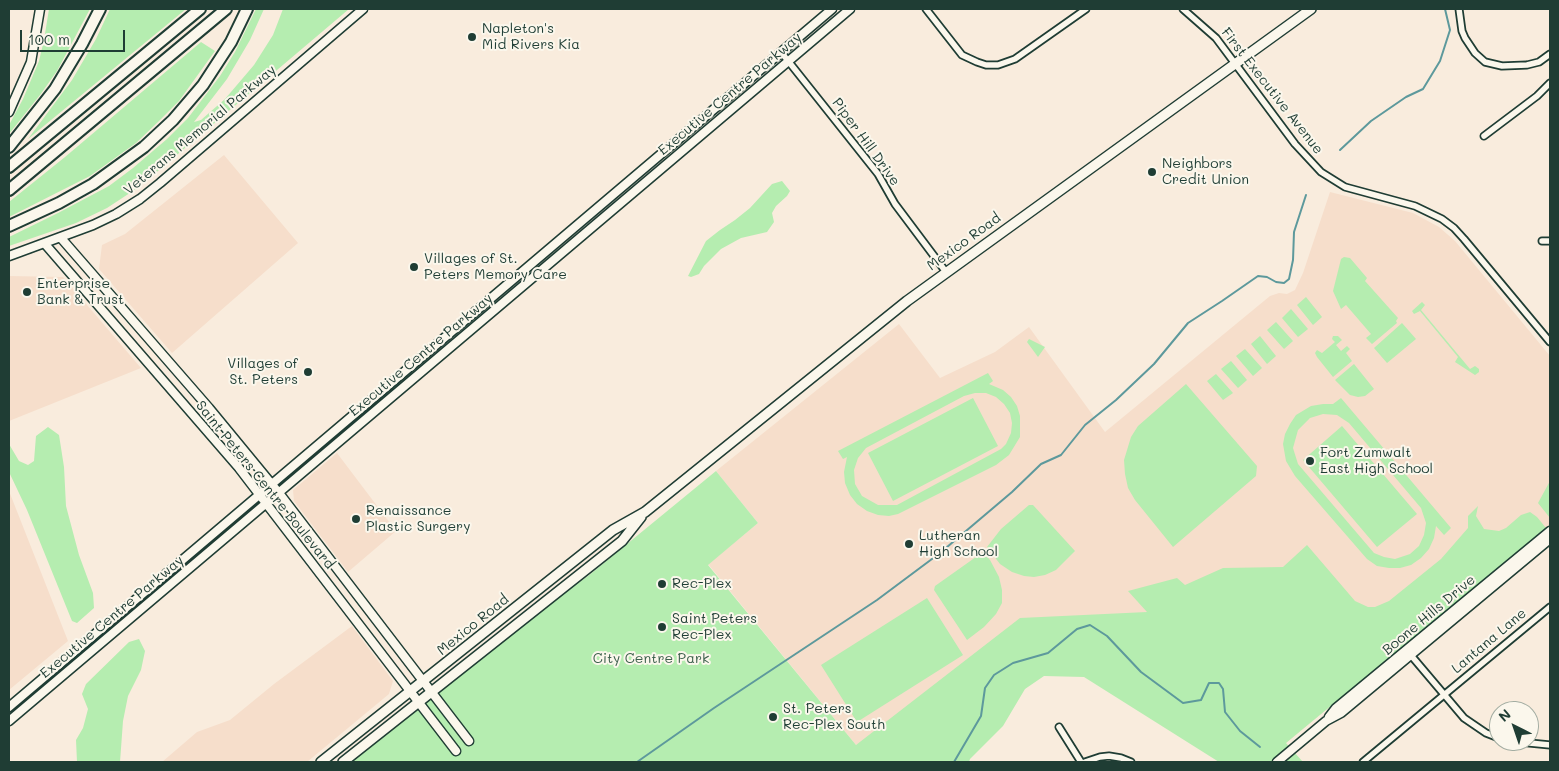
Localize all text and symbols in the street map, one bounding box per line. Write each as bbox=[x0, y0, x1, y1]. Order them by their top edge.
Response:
scale bar bbox=[22, 20, 128, 52]
place label: Napleton's Mid Rivers Kia bbox=[482, 21, 580, 54]
street label: First Executive Avenue bbox=[1217, 24, 1327, 158]
text: 100 m bbox=[28, 29, 70, 49]
street label: Executive Centre Parkway bbox=[655, 29, 805, 159]
marker: Napleton's Mid Rivers Kia bbox=[466, 31, 478, 43]
street label: Veterans Memorial Parkway bbox=[121, 61, 279, 199]
street label: Piper Hill Drive bbox=[829, 95, 903, 189]
place label: Neighbors Credit Union bbox=[1162, 156, 1249, 188]
marker: Neighbors Credit Union bbox=[1146, 166, 1158, 178]
street label: Mexico Road bbox=[924, 210, 1004, 274]
place label: Villages of St. Peters Memory Care bbox=[424, 251, 567, 284]
marker: Villages of St. Peters Memory Care bbox=[408, 261, 420, 273]
place label: Enterprise Bank & Trust bbox=[37, 276, 124, 308]
marker: Enterprise Bank & Trust bbox=[21, 286, 33, 298]
street label: Executive Centre Parkway bbox=[346, 290, 496, 420]
place label: Villages of St. Peters bbox=[227, 356, 298, 388]
marker: Villages of St. Peters bbox=[302, 366, 314, 378]
street label: Saint Peters Centre Boulevard bbox=[192, 398, 338, 572]
place label: Fort Zumwalt East High School bbox=[1320, 445, 1433, 478]
marker: Fort Zumwalt East High School bbox=[1304, 455, 1316, 467]
place label: Renaissance Plastic Surgery bbox=[366, 503, 470, 536]
marker: Renaissance Plastic Surgery bbox=[350, 513, 362, 525]
place label: Lutheran High School bbox=[919, 528, 998, 560]
marker: Lutheran High School bbox=[903, 538, 915, 550]
street label: Executive Centre Parkway bbox=[37, 552, 187, 682]
street label: Boone Hills Drive bbox=[1379, 571, 1479, 659]
place label: Rec-Plex bbox=[672, 576, 732, 592]
marker: Rec-Plex bbox=[656, 578, 668, 590]
street label: Mexico Road bbox=[434, 591, 512, 659]
street label: Lantana Lane bbox=[1448, 605, 1530, 677]
place label: Saint Peters Rec-Plex bbox=[672, 611, 757, 644]
marker: Saint Peters Rec-Plex bbox=[656, 621, 668, 633]
park label: City Centre Park bbox=[593, 651, 709, 667]
place label: St. Peters Rec-Plex South bbox=[783, 701, 885, 734]
north arrow bbox=[1489, 701, 1539, 751]
text: N bbox=[1494, 704, 1515, 726]
marker: St. Peters Rec-Plex South bbox=[767, 711, 779, 723]

